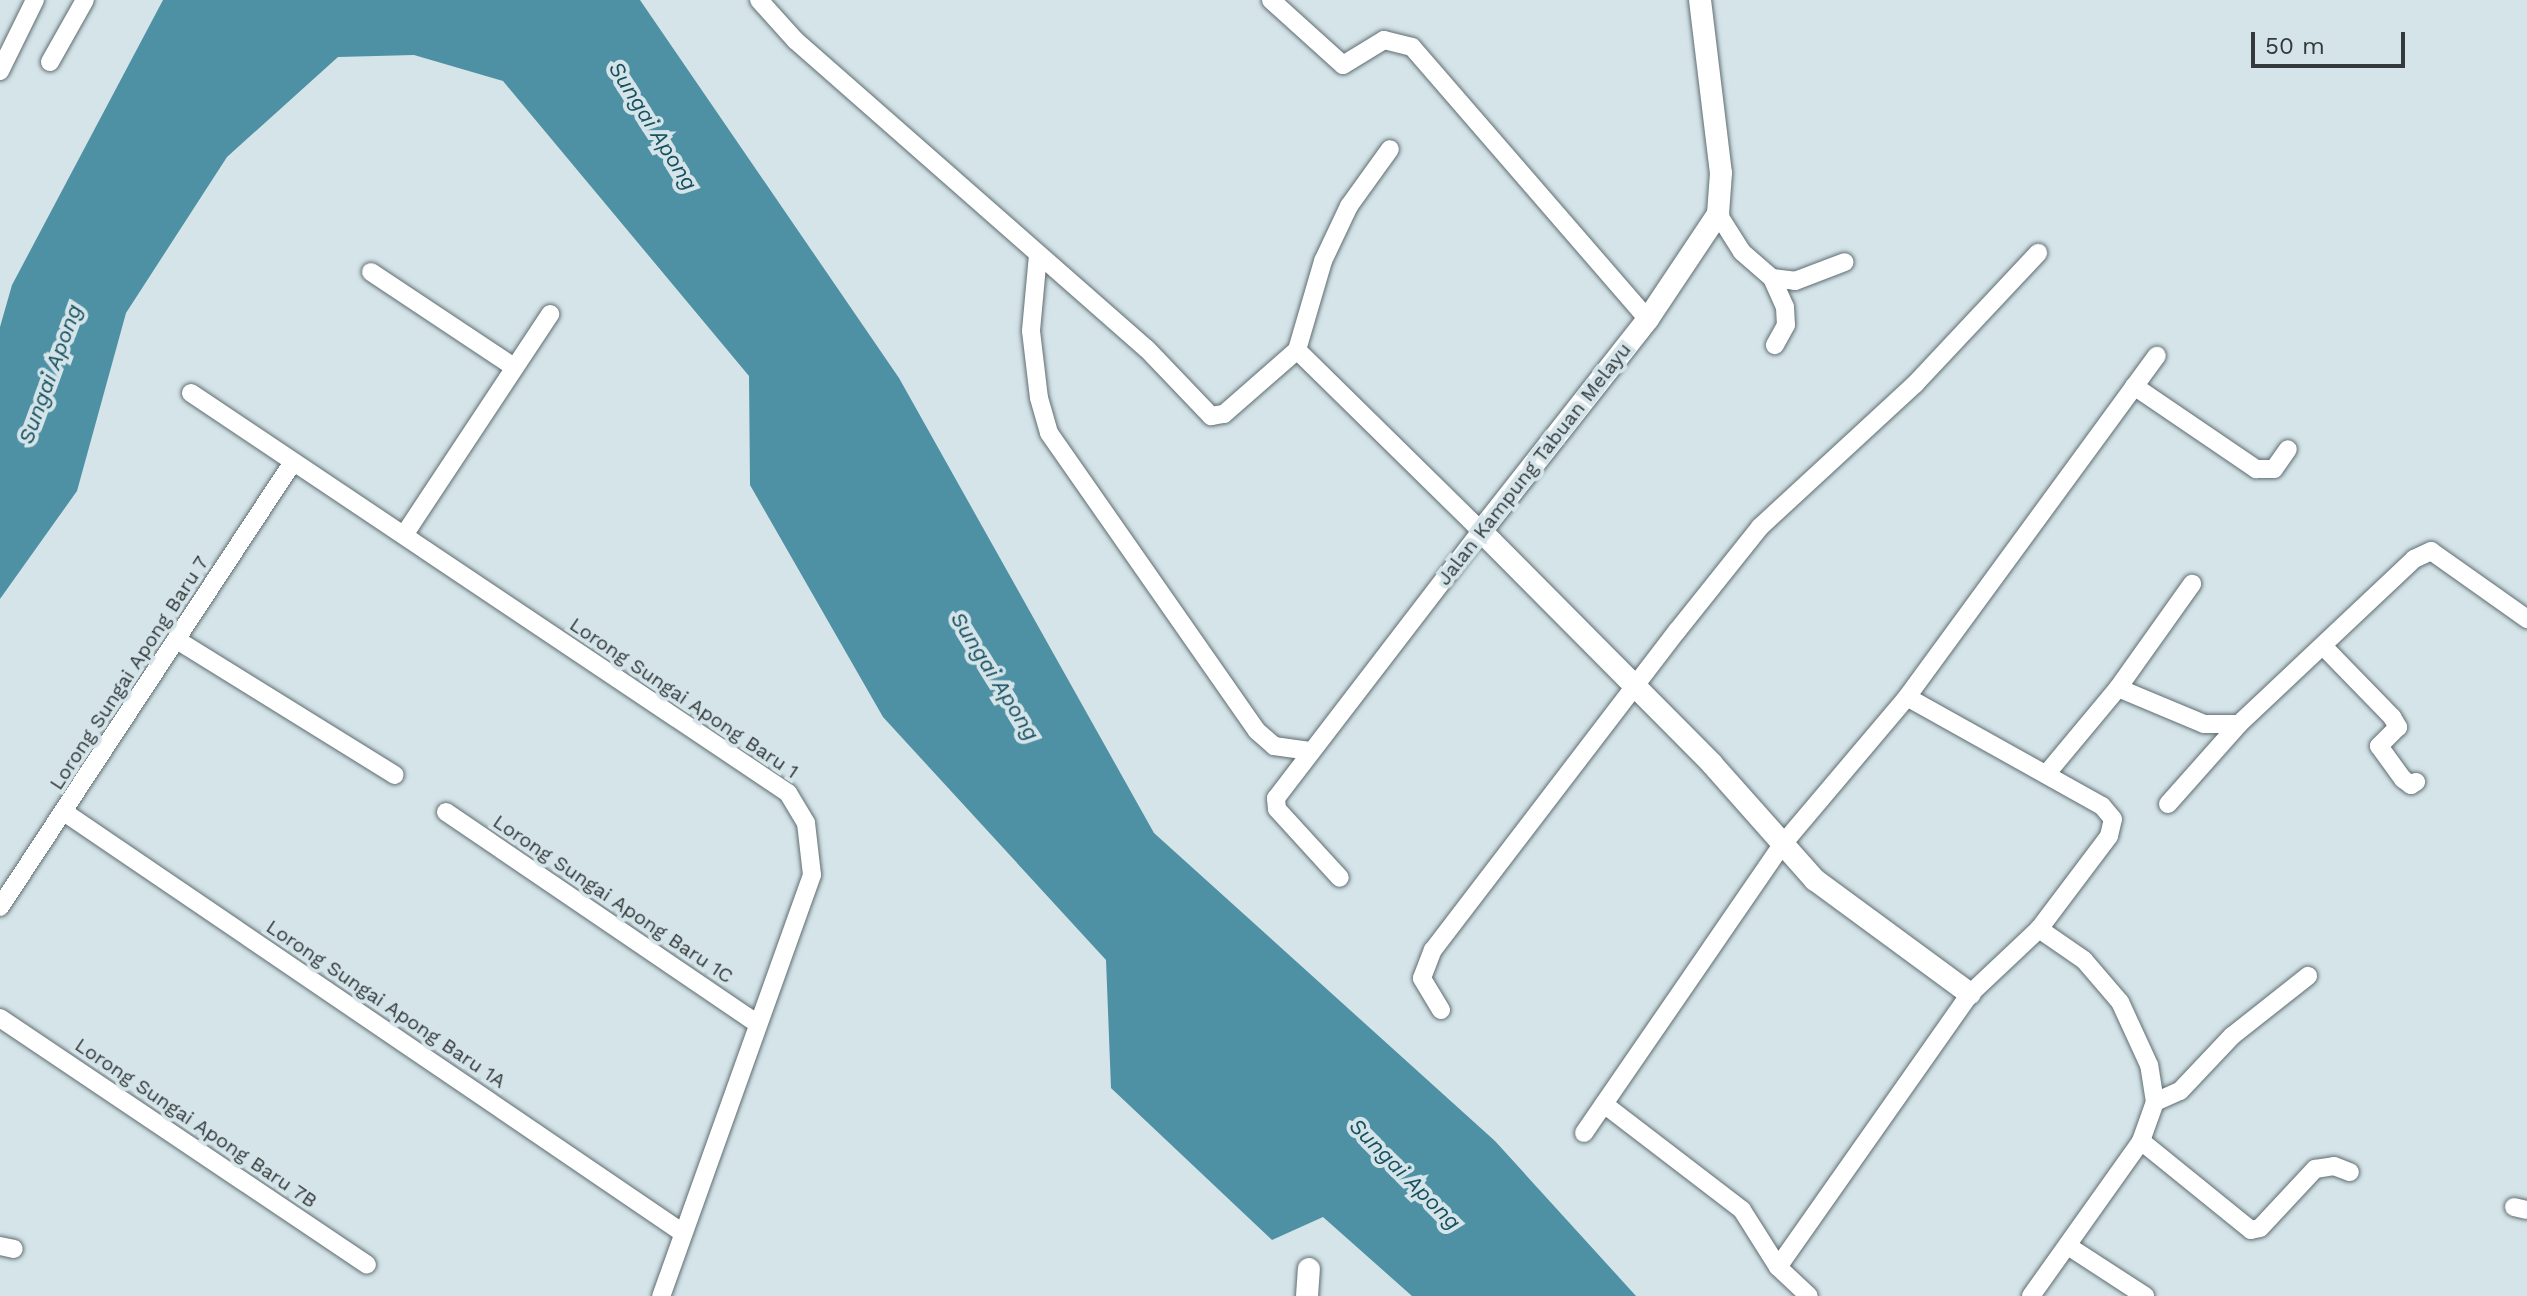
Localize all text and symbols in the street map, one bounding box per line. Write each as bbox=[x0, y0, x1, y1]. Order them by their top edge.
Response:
scale bar bbox=[2255, 16, 2409, 66]
text: 50 m bbox=[2265, 32, 2325, 60]
water label: Sungai Apong bbox=[603, 56, 703, 196]
water label: Sungai Apong bbox=[12, 300, 88, 448]
street label: Jalan Kampung Tabuan Melayu bbox=[1432, 338, 1636, 590]
street label: Lorong Sungai Apong Baru 7 bbox=[44, 551, 214, 795]
water label: Sungai Apong bbox=[945, 606, 1045, 746]
street label: Lorong Sungai Apong Baru 1 bbox=[565, 612, 803, 784]
street label: Lorong Sungai Apong Baru 1C bbox=[488, 809, 738, 989]
street label: Lorong Sungai Apong Baru 1A bbox=[261, 914, 511, 1094]
street label: Lorong Sungai Apong Baru 7B bbox=[70, 1032, 322, 1214]
water label: Sungai Apong bbox=[1343, 1112, 1467, 1236]

